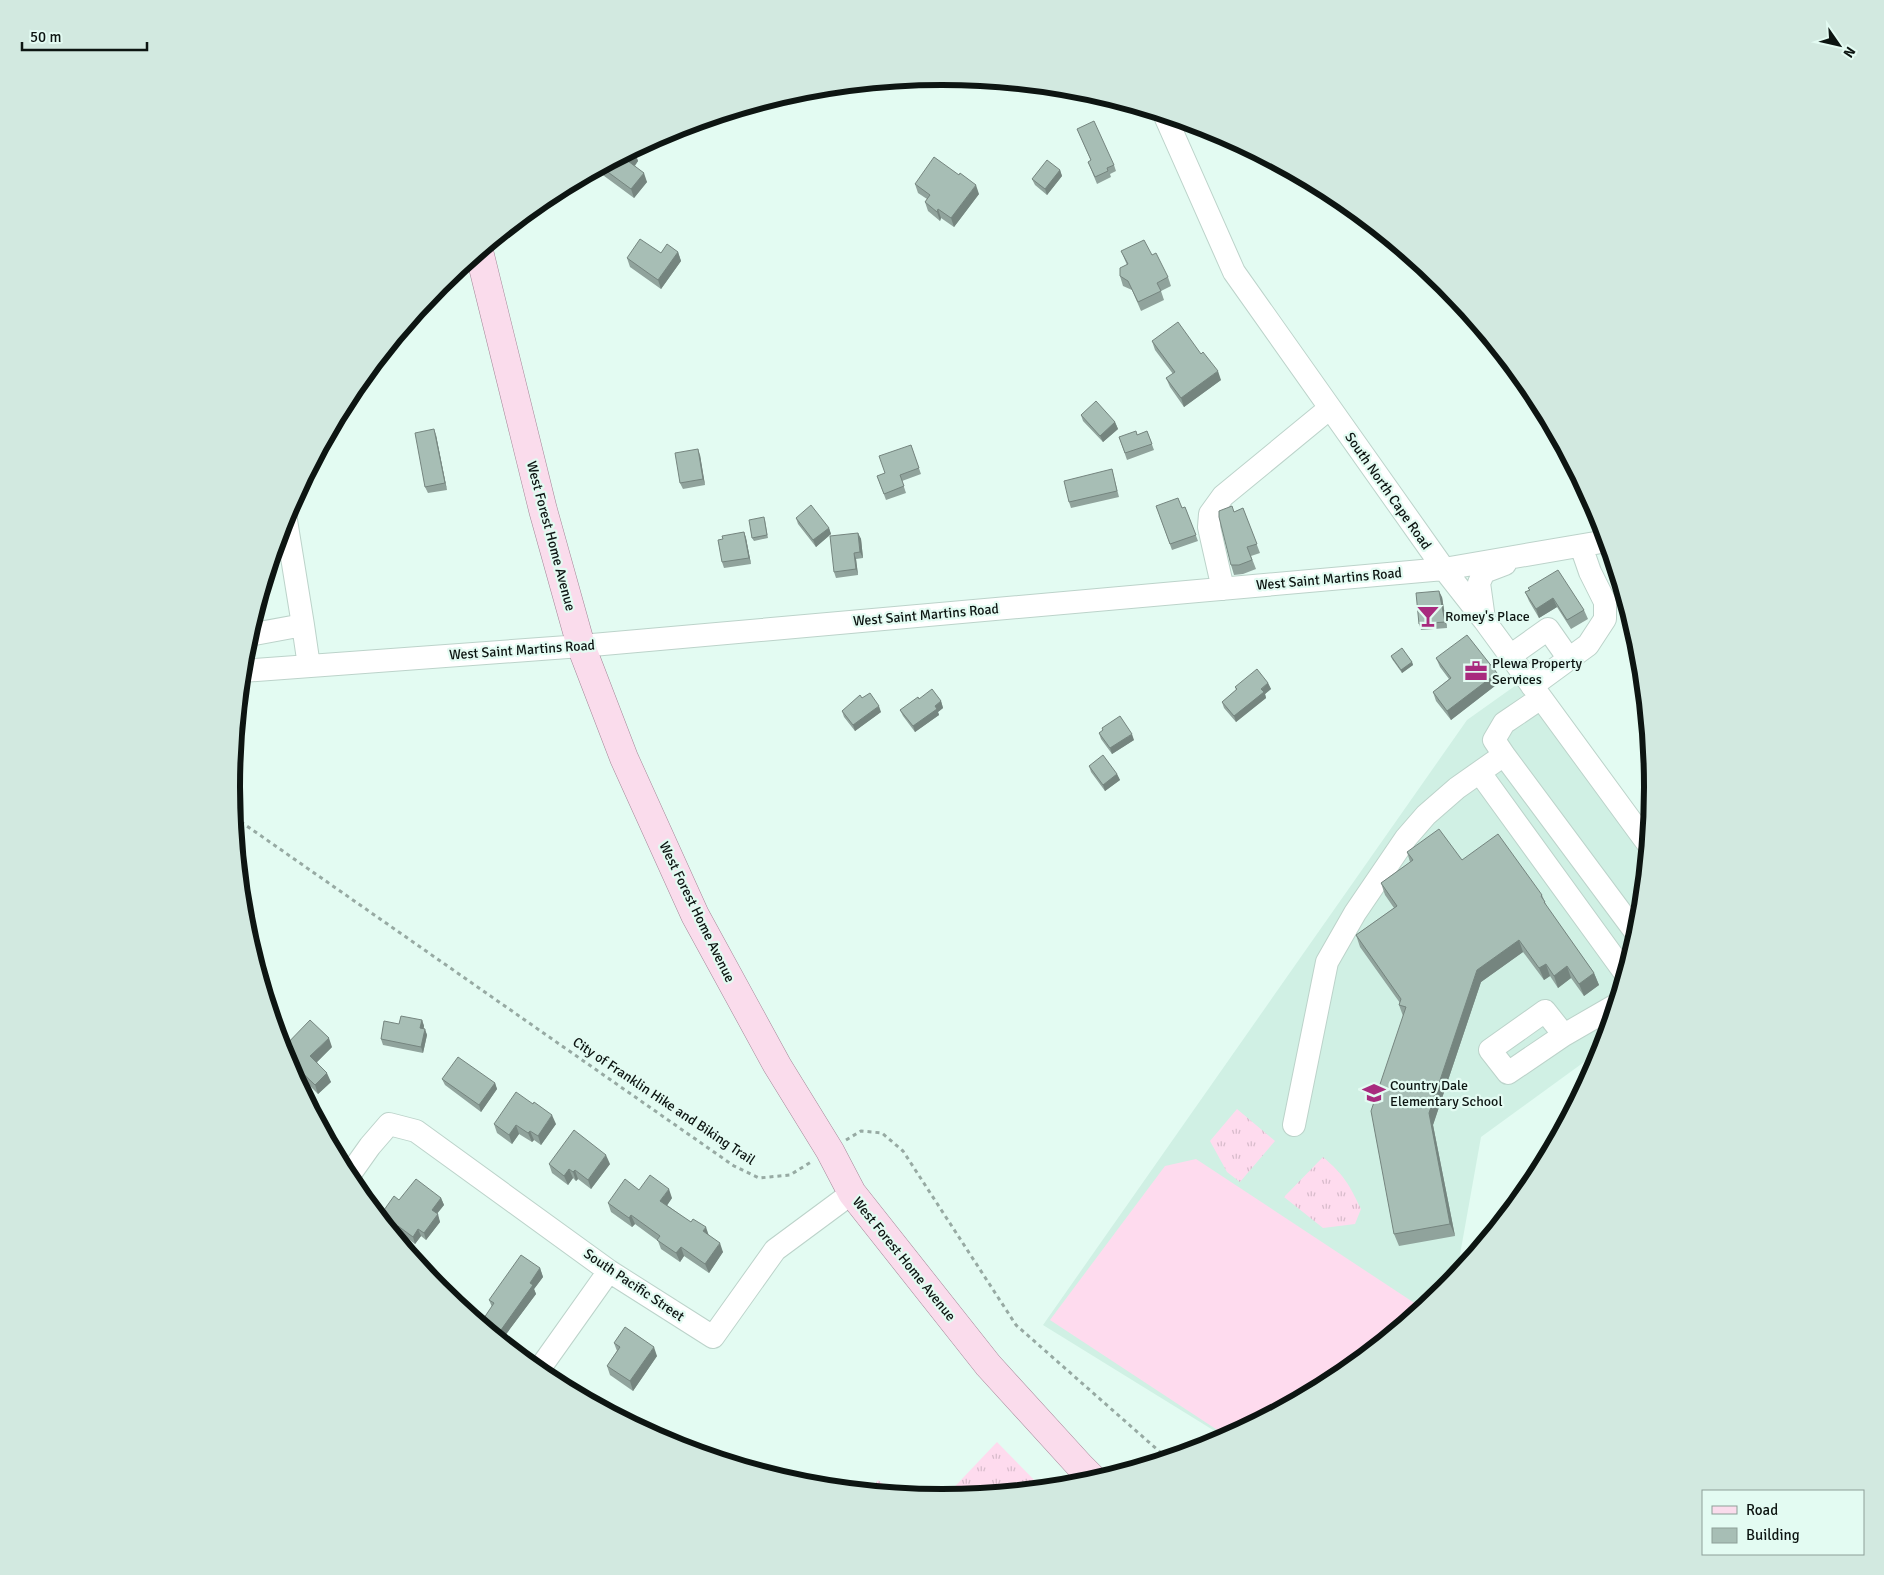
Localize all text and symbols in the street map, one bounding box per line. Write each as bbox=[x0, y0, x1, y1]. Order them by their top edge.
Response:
scale bar bbox=[22, 20, 148, 52]
north arrow bbox=[1814, 20, 1864, 70]
text: 50 m bbox=[30, 28, 61, 46]
text: N bbox=[1840, 43, 1859, 61]
street label: South North Cape Road bbox=[1341, 429, 1435, 553]
street label: West Forest Home Avenue bbox=[523, 459, 579, 613]
street label: West Saint Martins Road bbox=[1255, 564, 1403, 594]
street label: West Saint Martins Road bbox=[852, 600, 1000, 630]
bar icon: Romey's Place bbox=[1415, 603, 1441, 629]
place label: Romey's Place bbox=[1445, 608, 1530, 625]
street label: West Saint Martins Road bbox=[448, 636, 596, 664]
place label: Plewa Property Services bbox=[1492, 655, 1583, 688]
office icon: Plewa Property Services bbox=[1463, 658, 1489, 684]
street label: West Forest Home Avenue bbox=[656, 839, 738, 985]
street label: City of Franklin Hike and Biking Trail bbox=[569, 1033, 759, 1169]
place label: Country Dale Elementary School bbox=[1390, 1077, 1503, 1110]
school or university icon: Country Dale Elementary School bbox=[1361, 1080, 1387, 1106]
street label: West Forest Home Avenue bbox=[849, 1194, 959, 1324]
street label: South Pacific Street bbox=[580, 1245, 688, 1325]
legend bbox=[1702, 1490, 1864, 1555]
text: Road bbox=[1746, 1501, 1778, 1519]
text: Building bbox=[1746, 1526, 1800, 1544]

